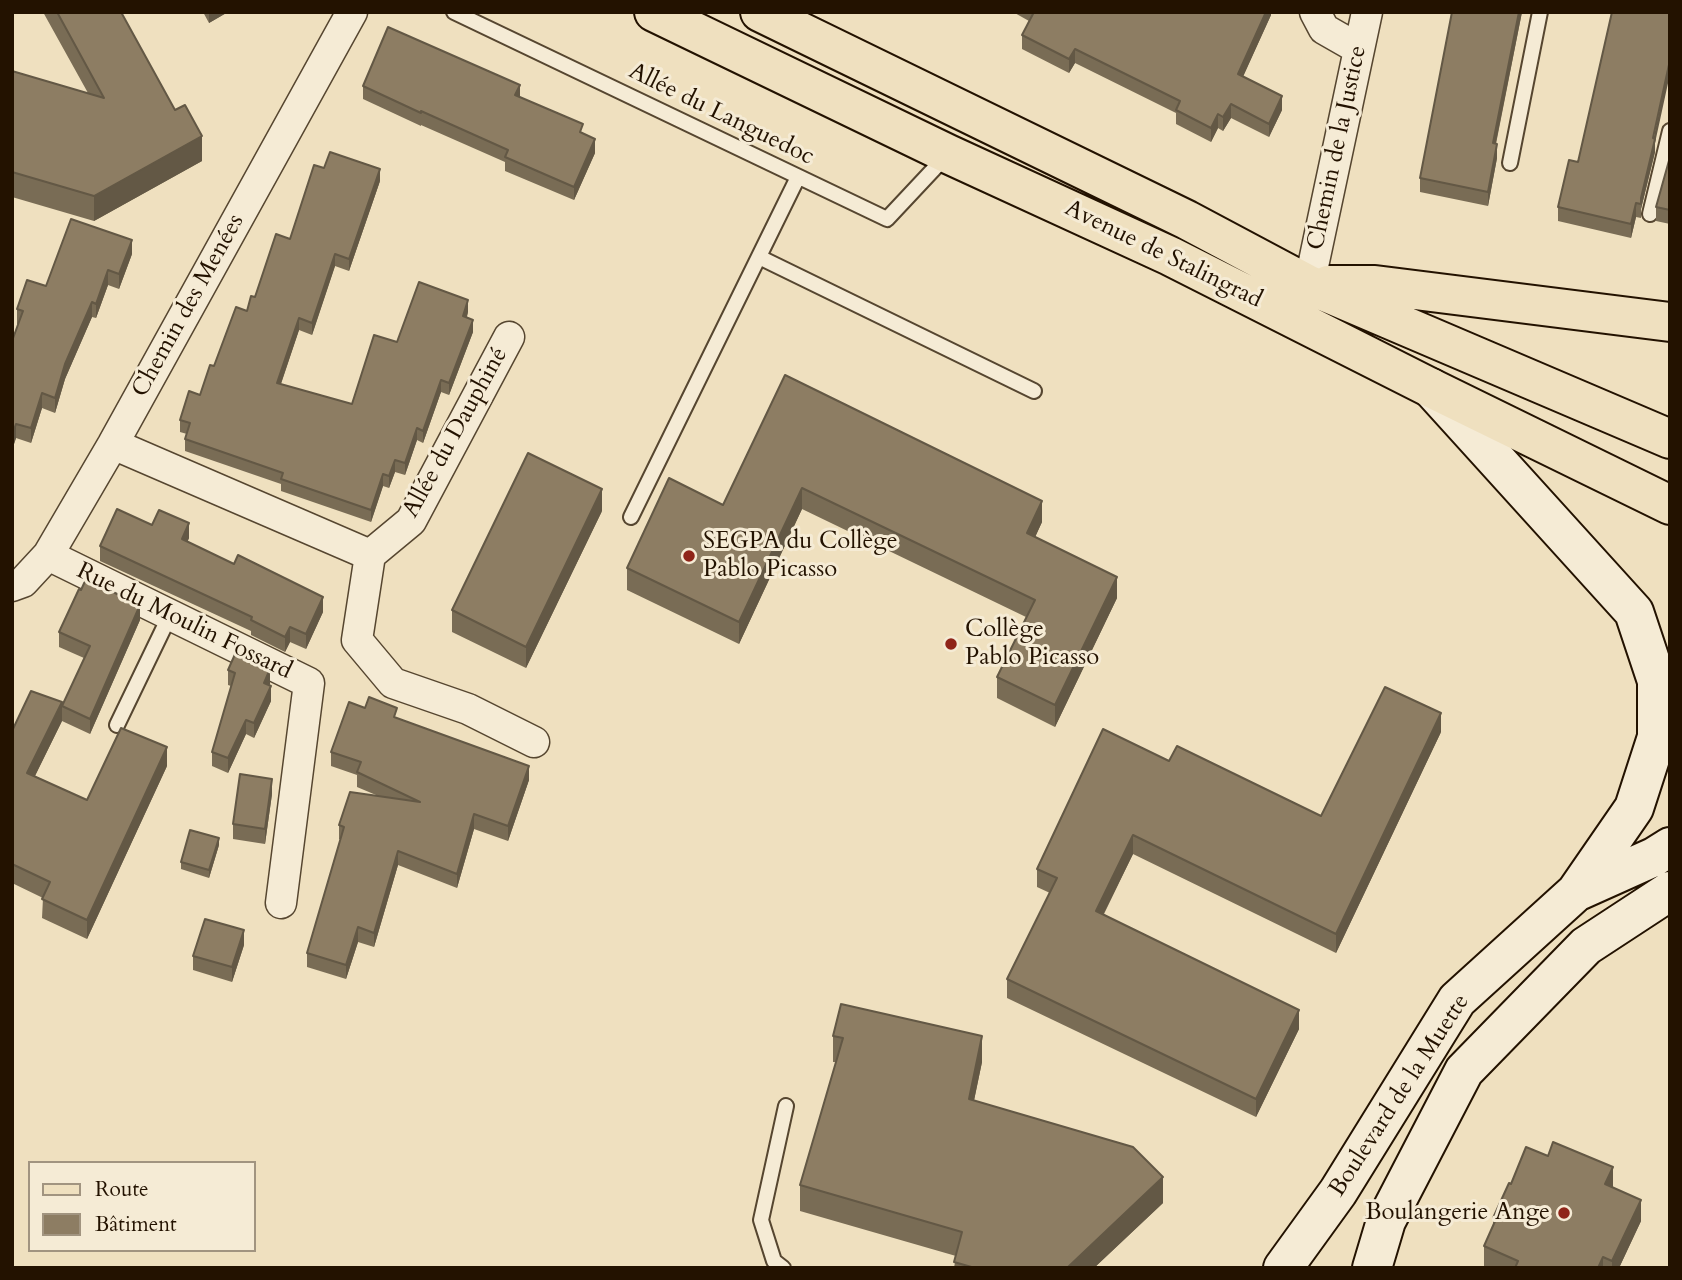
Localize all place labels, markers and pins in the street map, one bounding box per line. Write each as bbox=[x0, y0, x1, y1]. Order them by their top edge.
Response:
place label: SEGPA du Collège Pablo Picasso bbox=[703, 528, 898, 584]
marker: SEGPA du Collège Pablo Picasso bbox=[681, 548, 697, 564]
place label: Collège Pablo Picasso bbox=[965, 616, 1099, 672]
marker: Collège Pablo Picasso bbox=[943, 636, 959, 652]
place label: Boulangerie Ange bbox=[1365, 1199, 1550, 1227]
marker: Boulangerie Ange bbox=[1556, 1205, 1572, 1221]

